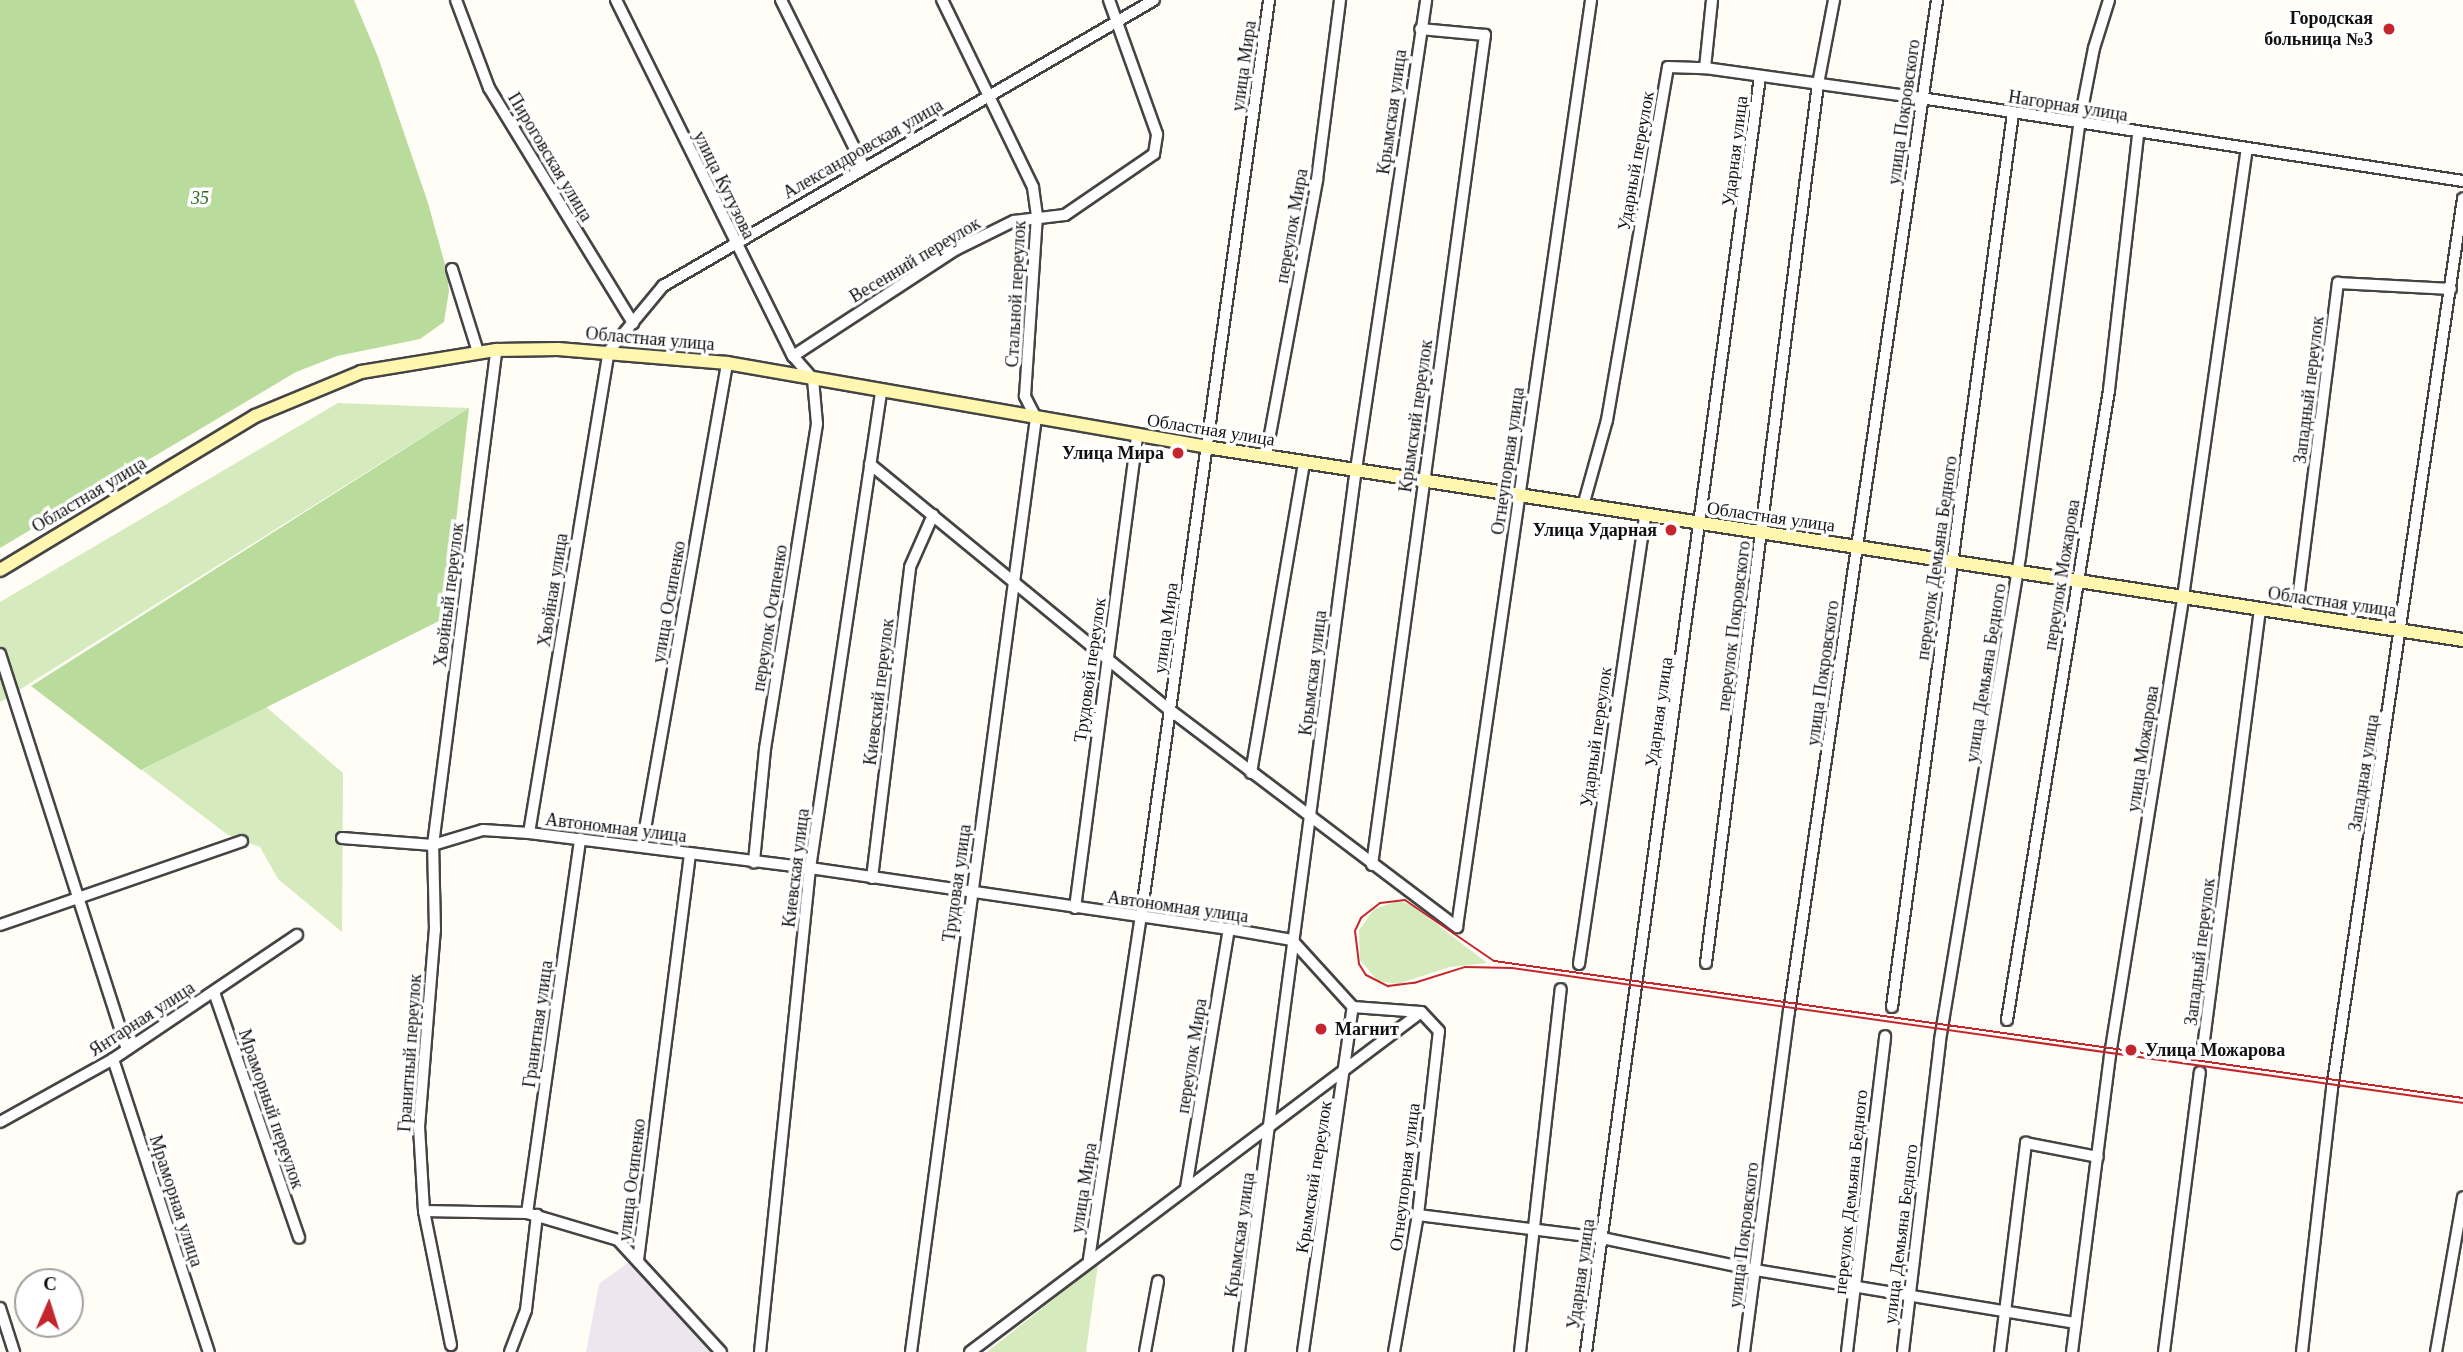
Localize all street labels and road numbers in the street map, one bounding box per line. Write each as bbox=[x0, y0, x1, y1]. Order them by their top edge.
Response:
street label: улица Мира bbox=[1227, 19, 1261, 113]
street label: улица Покровского bbox=[1883, 38, 1925, 186]
street label: Крымская улица bbox=[1373, 48, 1411, 176]
street label: Нагорная улица bbox=[2007, 86, 2129, 126]
street label: Пироговская улица bbox=[503, 89, 597, 225]
street label: Ударный переулок bbox=[1613, 90, 1659, 232]
street label: Александровская улица bbox=[779, 94, 947, 204]
street label: Ударная улица bbox=[1718, 94, 1752, 208]
street label: улица Кутузова bbox=[689, 127, 759, 243]
street label: переулок Мира bbox=[1271, 167, 1313, 285]
street label: Весенний переулок bbox=[846, 212, 984, 308]
street label: Стальной переулок bbox=[1001, 220, 1031, 368]
street label: Западный переулок bbox=[2289, 315, 2329, 465]
street label: Областная улица bbox=[585, 323, 715, 355]
street label: Крымский переулок bbox=[1395, 338, 1437, 494]
street label: Огнеупорная улица bbox=[1487, 386, 1529, 536]
street label: Областная улица bbox=[1145, 409, 1277, 451]
street label: Областная улица bbox=[28, 452, 150, 538]
street label: переулок Демьяна Бедного bbox=[1912, 455, 1962, 661]
street label: Областная улица bbox=[1705, 497, 1837, 537]
street label: переулок Можарова bbox=[2039, 498, 2085, 652]
street label: Хвойный переулок bbox=[429, 522, 469, 668]
street label: Хвойная улица bbox=[533, 532, 573, 648]
street label: улица Осипенко bbox=[648, 539, 690, 665]
street label: переулок Покровского bbox=[1713, 540, 1755, 712]
street label: переулок Осипенко bbox=[748, 543, 792, 693]
street label: улица Мира bbox=[1149, 581, 1183, 675]
street label: улица Демьяна Бедного bbox=[1961, 582, 2011, 764]
street label: Областная улица bbox=[2266, 582, 2398, 622]
street label: Трудовой переулок bbox=[1069, 596, 1111, 744]
street label: улица Покровского bbox=[1802, 599, 1844, 747]
street label: Крымская улица bbox=[1295, 609, 1331, 737]
street label: Киевский переулок bbox=[859, 617, 899, 767]
street label: Ударная улица bbox=[1641, 655, 1677, 769]
street label: Ударный переулок bbox=[1575, 666, 1617, 808]
street label: улица Можарова bbox=[2122, 684, 2164, 814]
street label: Западная улица bbox=[2344, 713, 2384, 833]
street label: Киевская улица bbox=[778, 807, 814, 929]
street label: Автономная улица bbox=[544, 809, 688, 847]
street label: Трудовая улица bbox=[938, 823, 976, 943]
street label: Западный переулок bbox=[2180, 877, 2220, 1027]
street label: Автономная улица bbox=[1106, 886, 1250, 928]
street label: Гранитная улица bbox=[518, 959, 558, 1089]
street label: Гранитный переулок bbox=[394, 973, 426, 1133]
street label: Янтарная улица bbox=[85, 977, 199, 1061]
street label: переулок Мира bbox=[1172, 997, 1212, 1115]
street label: Мраморный переулок bbox=[234, 1026, 308, 1192]
street label: переулок Демьяна Бедного bbox=[1829, 1088, 1873, 1296]
street label: Крымский переулок bbox=[1291, 1099, 1337, 1255]
street label: Огнеупорная улица bbox=[1385, 1102, 1425, 1252]
street label: улица Осипенко bbox=[614, 1117, 650, 1243]
street label: Мраморная улица bbox=[145, 1132, 207, 1270]
street label: улица Мира bbox=[1066, 1141, 1102, 1235]
street label: улица Демьяна Бедного bbox=[1879, 1143, 1923, 1325]
street label: улица Покровского bbox=[1724, 1161, 1764, 1309]
street label: Крымская улица bbox=[1221, 1171, 1259, 1299]
street label: Ударная улица bbox=[1563, 1217, 1599, 1331]

